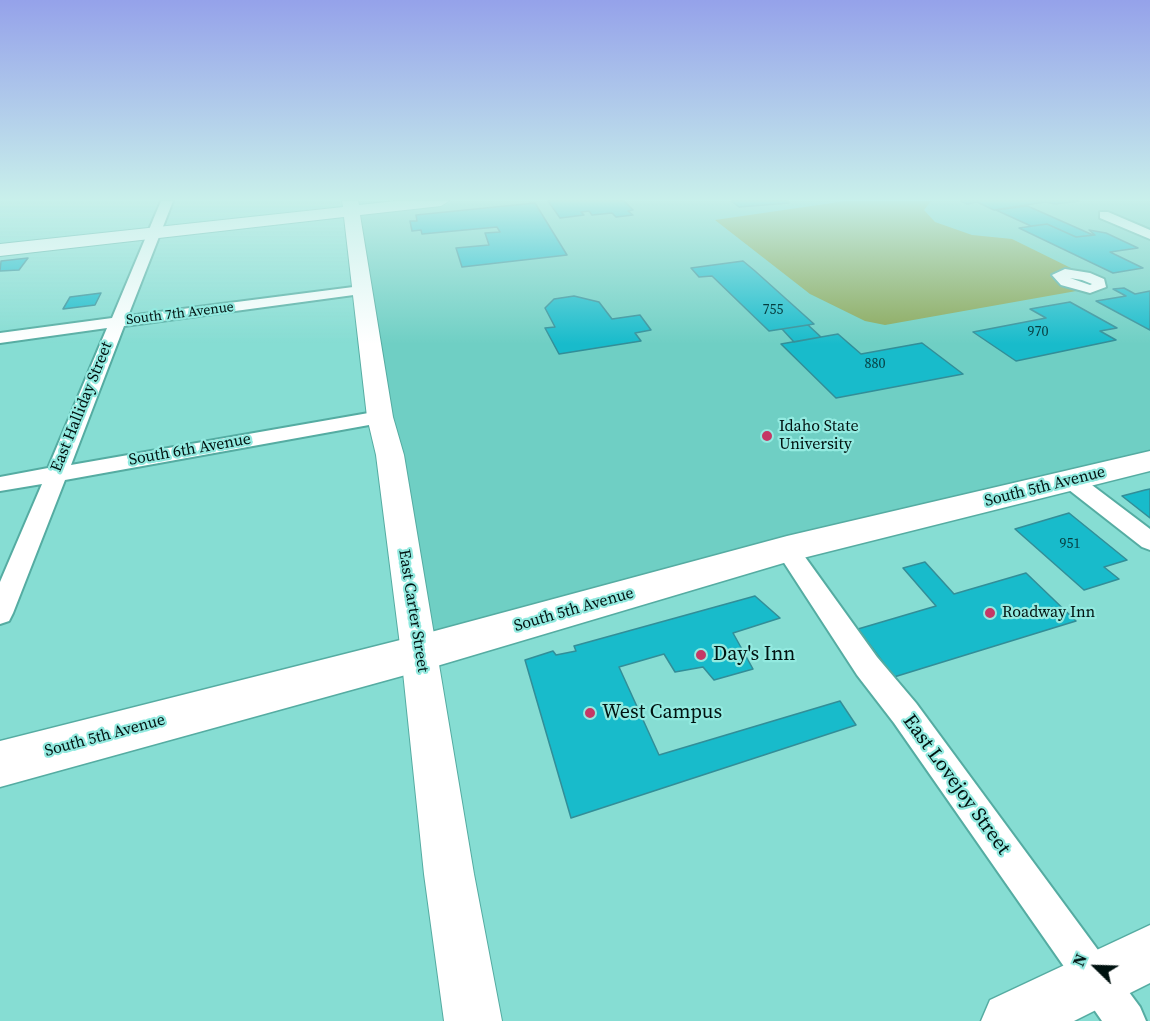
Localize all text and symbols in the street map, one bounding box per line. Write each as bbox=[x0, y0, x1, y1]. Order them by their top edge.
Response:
street label: South 7th Avenue bbox=[125, 299, 235, 329]
house number: 755 bbox=[763, 302, 783, 318]
house number: 970 bbox=[1028, 324, 1048, 340]
street label: East Halliday Street bbox=[47, 339, 117, 475]
house number: 880 bbox=[865, 356, 885, 372]
place label: Idaho State University bbox=[779, 417, 859, 455]
marker: Idaho State University bbox=[760, 429, 774, 443]
street label: South 6th Avenue bbox=[127, 430, 253, 470]
street label: South 5th Avenue bbox=[983, 463, 1107, 511]
house number: 951 bbox=[1060, 536, 1080, 552]
street label: East Carter Street bbox=[394, 548, 432, 674]
street label: South 5th Avenue bbox=[512, 584, 636, 636]
place label: Roadway Inn bbox=[1002, 603, 1095, 623]
marker: Roadway Inn bbox=[983, 606, 997, 620]
place label: Day's Inn bbox=[713, 643, 795, 667]
marker: Day's Inn bbox=[694, 648, 708, 662]
place label: West Campus bbox=[602, 701, 722, 725]
marker: West Campus bbox=[583, 706, 597, 720]
street label: East Lovejoy Street bbox=[897, 710, 1015, 860]
street label: South 5th Avenue bbox=[43, 711, 167, 761]
north arrow bbox=[1066, 937, 1126, 997]
text: N bbox=[1067, 950, 1092, 970]

